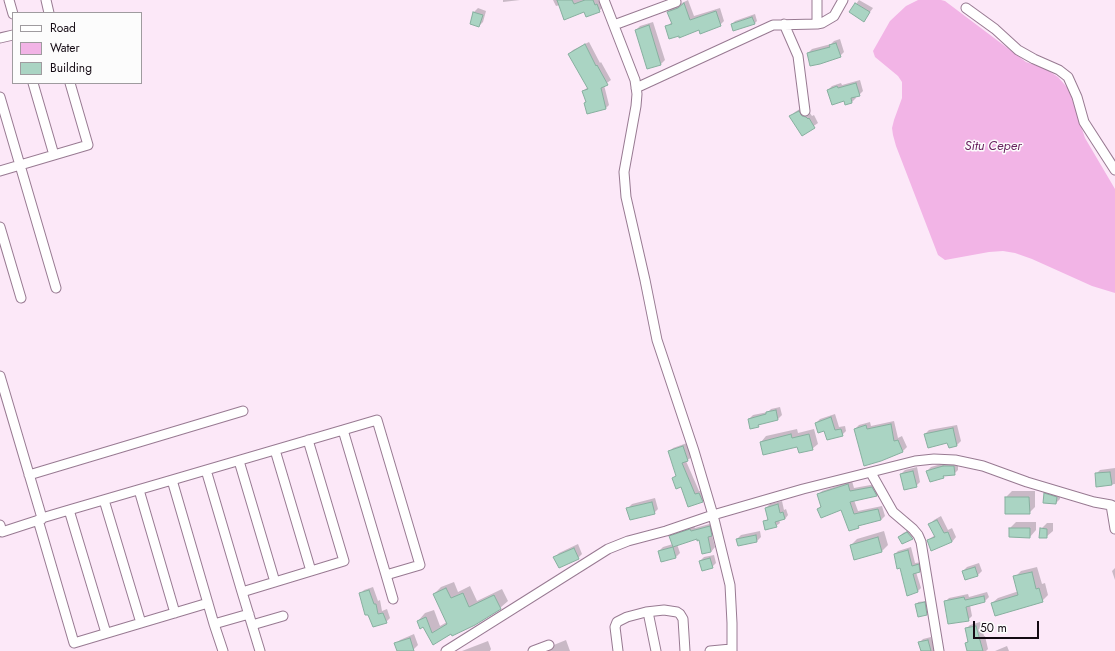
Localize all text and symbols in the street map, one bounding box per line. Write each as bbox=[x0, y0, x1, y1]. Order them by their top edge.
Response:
legend bbox=[12, 12, 142, 84]
text: Road bbox=[50, 19, 76, 37]
text: Water bbox=[50, 39, 80, 57]
text: Building bbox=[50, 59, 92, 77]
water label: Situ Ceper bbox=[965, 139, 1021, 155]
scale bar bbox=[975, 613, 1041, 639]
text: 50 m bbox=[980, 619, 1007, 637]

